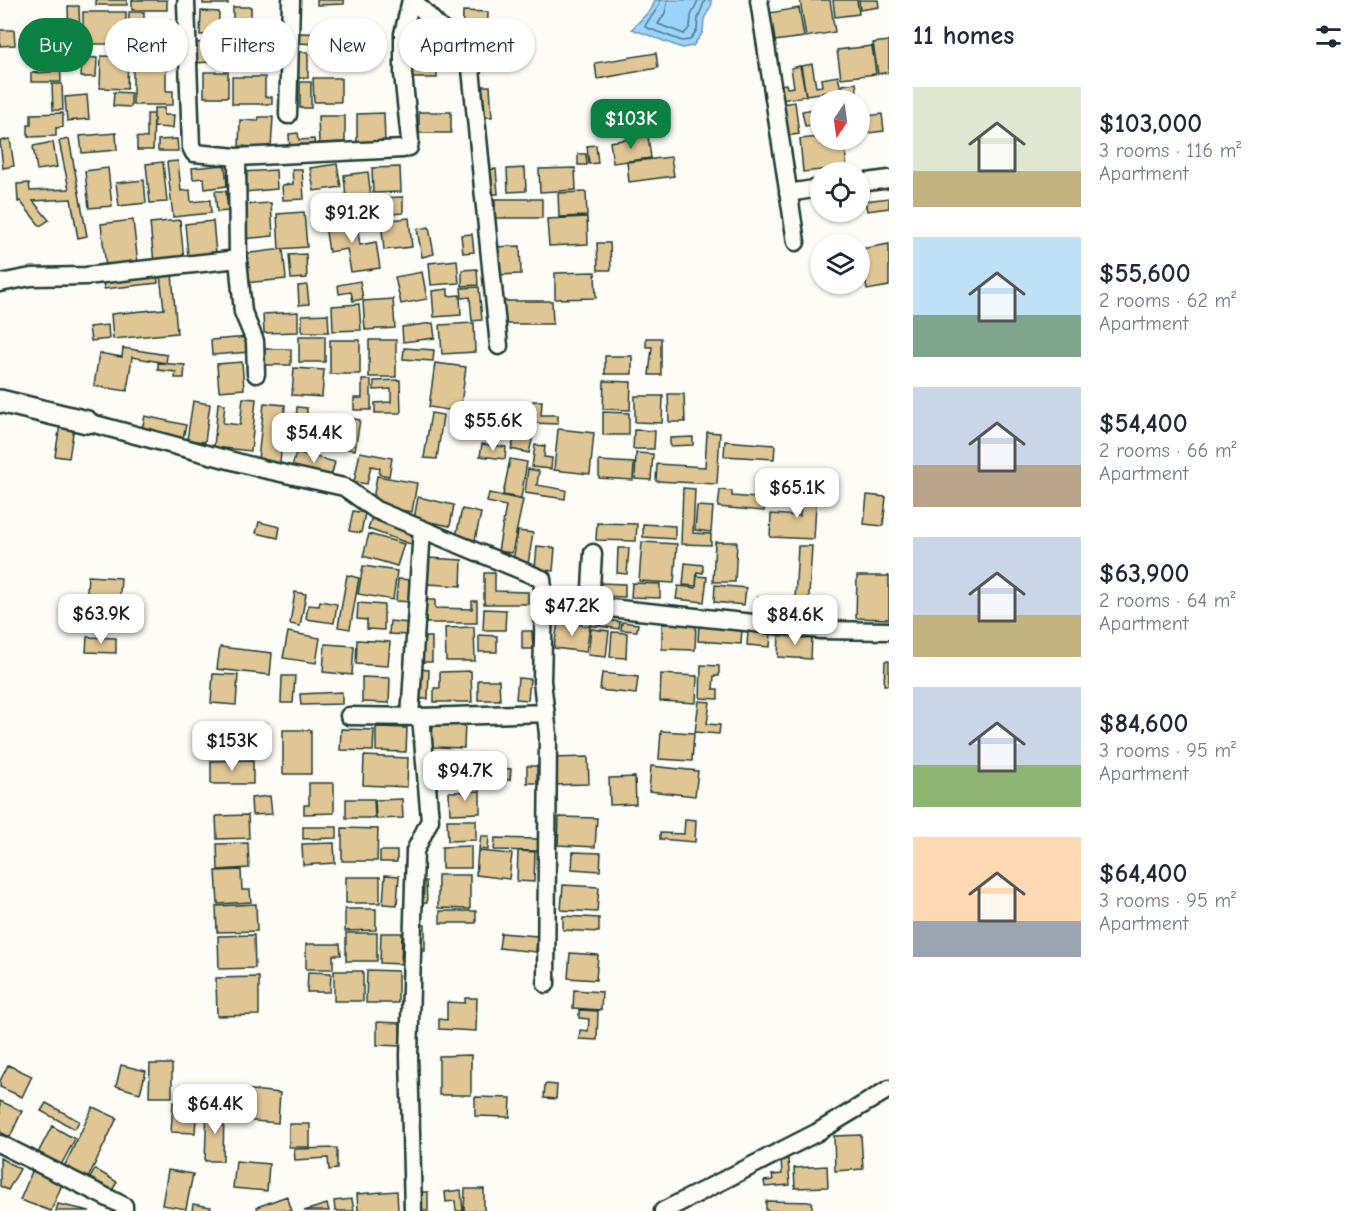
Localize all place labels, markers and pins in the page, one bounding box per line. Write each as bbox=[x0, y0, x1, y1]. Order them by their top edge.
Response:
pin: $103K bbox=[589, 99, 673, 150]
pin: $91.2K bbox=[303, 193, 401, 244]
pin: $55.6K bbox=[444, 401, 542, 452]
pin: $54.4K bbox=[265, 413, 363, 464]
pin: $65.1K bbox=[748, 468, 846, 519]
pin: $47.2K bbox=[523, 586, 621, 637]
pin: $63.9K bbox=[52, 594, 150, 645]
pin: $84.6K bbox=[746, 595, 844, 646]
pin: $153K bbox=[190, 721, 274, 772]
pin: $94.7K bbox=[416, 751, 514, 802]
pin: $64.4K bbox=[166, 1084, 264, 1135]

